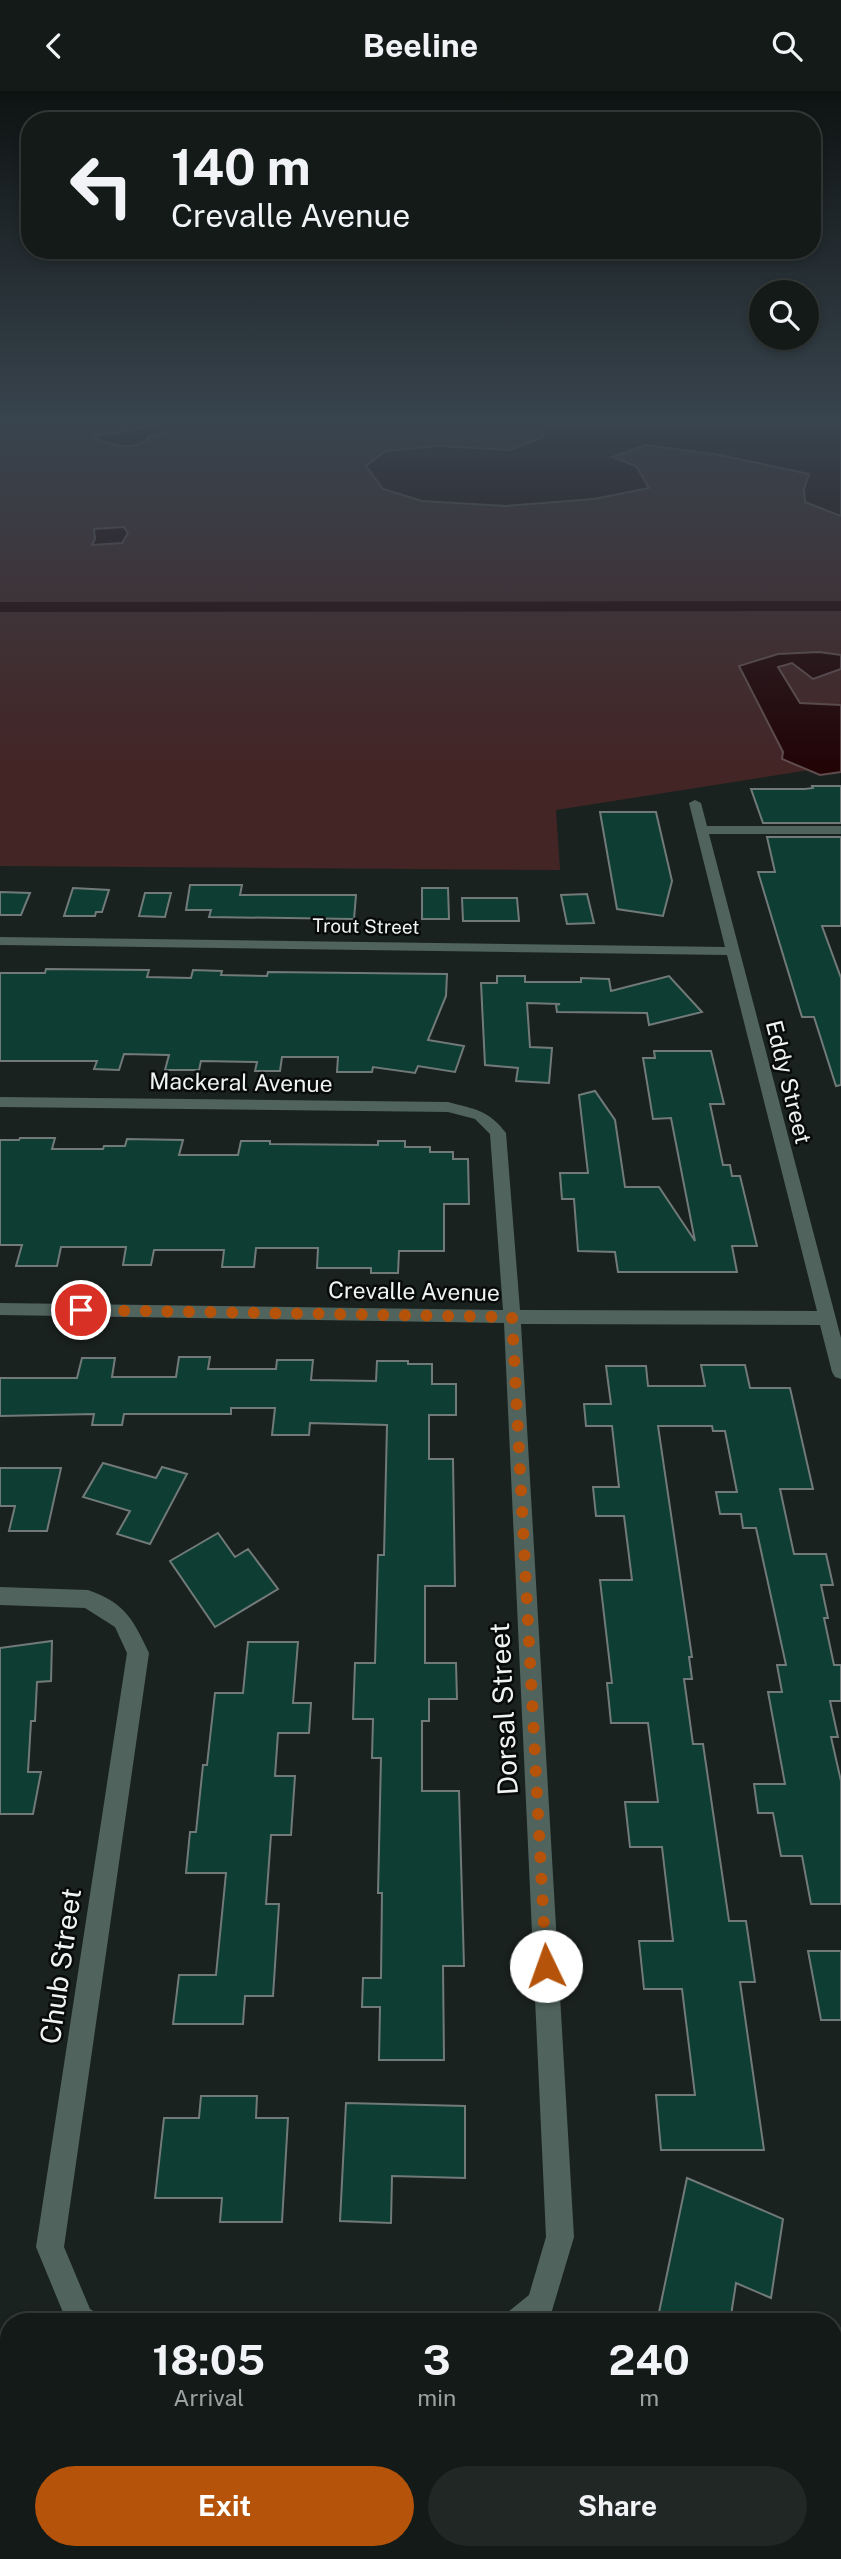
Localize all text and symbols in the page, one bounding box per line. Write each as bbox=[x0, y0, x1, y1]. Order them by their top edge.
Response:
icon: back bbox=[35, 27, 73, 65]
text: Beeline bbox=[363, 27, 478, 64]
icon: search bbox=[768, 27, 806, 65]
text: 140 m bbox=[171, 138, 311, 196]
icon: left bbox=[56, 140, 147, 231]
text: Crevalle Avenue bbox=[171, 197, 410, 234]
map controls bbox=[749, 280, 819, 350]
button: search bbox=[749, 280, 819, 350]
street label: Trout Street bbox=[312, 914, 420, 938]
street label: Eddy Street bbox=[761, 1017, 817, 1147]
street label: Mackeral Avenue bbox=[149, 1067, 333, 1097]
street label: Crevalle Avenue bbox=[328, 1276, 500, 1306]
pin bbox=[51, 1280, 111, 1340]
icon: arrive bbox=[62, 1291, 100, 1329]
street label: Dorsal Street bbox=[482, 1622, 524, 1796]
street label: Chub Street bbox=[33, 1886, 87, 2046]
position arrow bbox=[509, 1929, 583, 2003]
text: 18:05 bbox=[152, 2335, 265, 2384]
text: 3 bbox=[423, 2335, 451, 2384]
text: 240 bbox=[608, 2335, 690, 2384]
text: Arrival bbox=[173, 2384, 244, 2411]
text: min bbox=[417, 2384, 456, 2411]
text: m bbox=[639, 2384, 659, 2411]
button: Exit bbox=[35, 2466, 414, 2546]
button: Share bbox=[428, 2466, 807, 2546]

